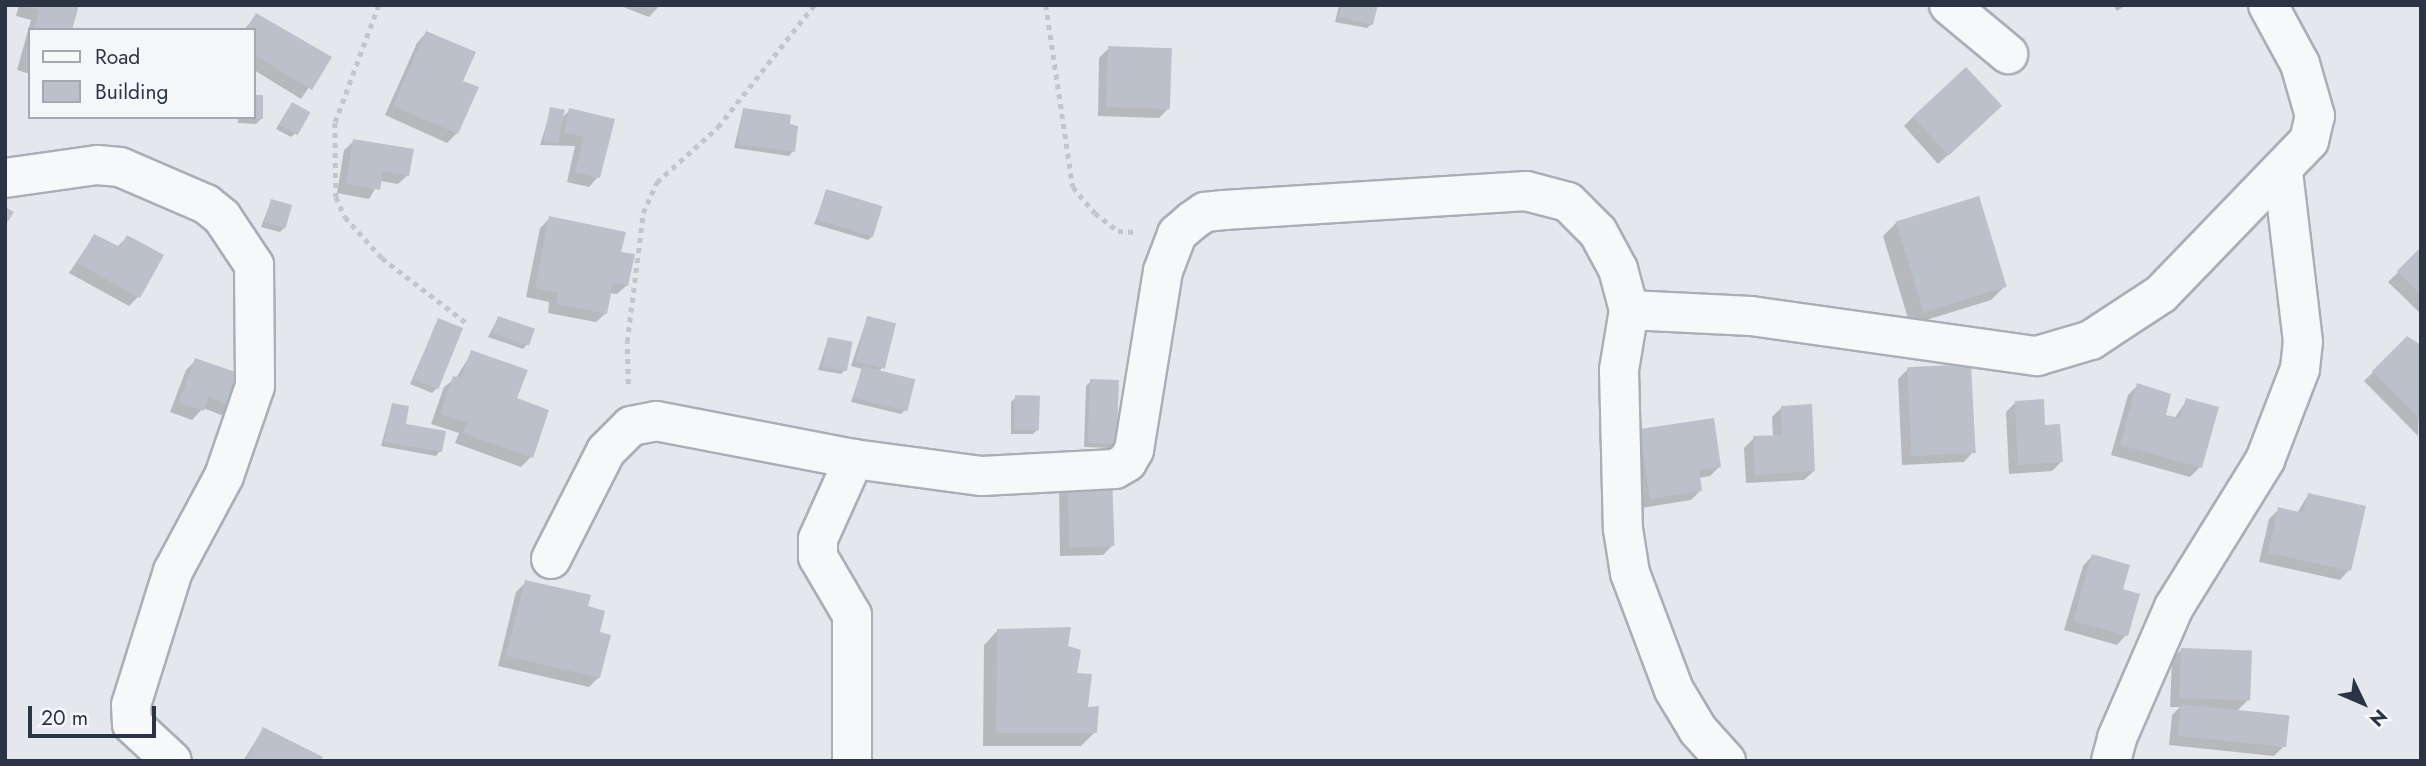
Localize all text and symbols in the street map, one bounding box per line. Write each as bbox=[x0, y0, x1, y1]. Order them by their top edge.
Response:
legend bbox=[28, 28, 256, 119]
text: Road bbox=[95, 42, 140, 72]
text: Building bbox=[95, 77, 168, 107]
north arrow bbox=[2328, 668, 2398, 738]
scale bar bbox=[32, 692, 159, 736]
text: 20 m bbox=[41, 703, 88, 733]
text: N bbox=[2364, 703, 2393, 733]

